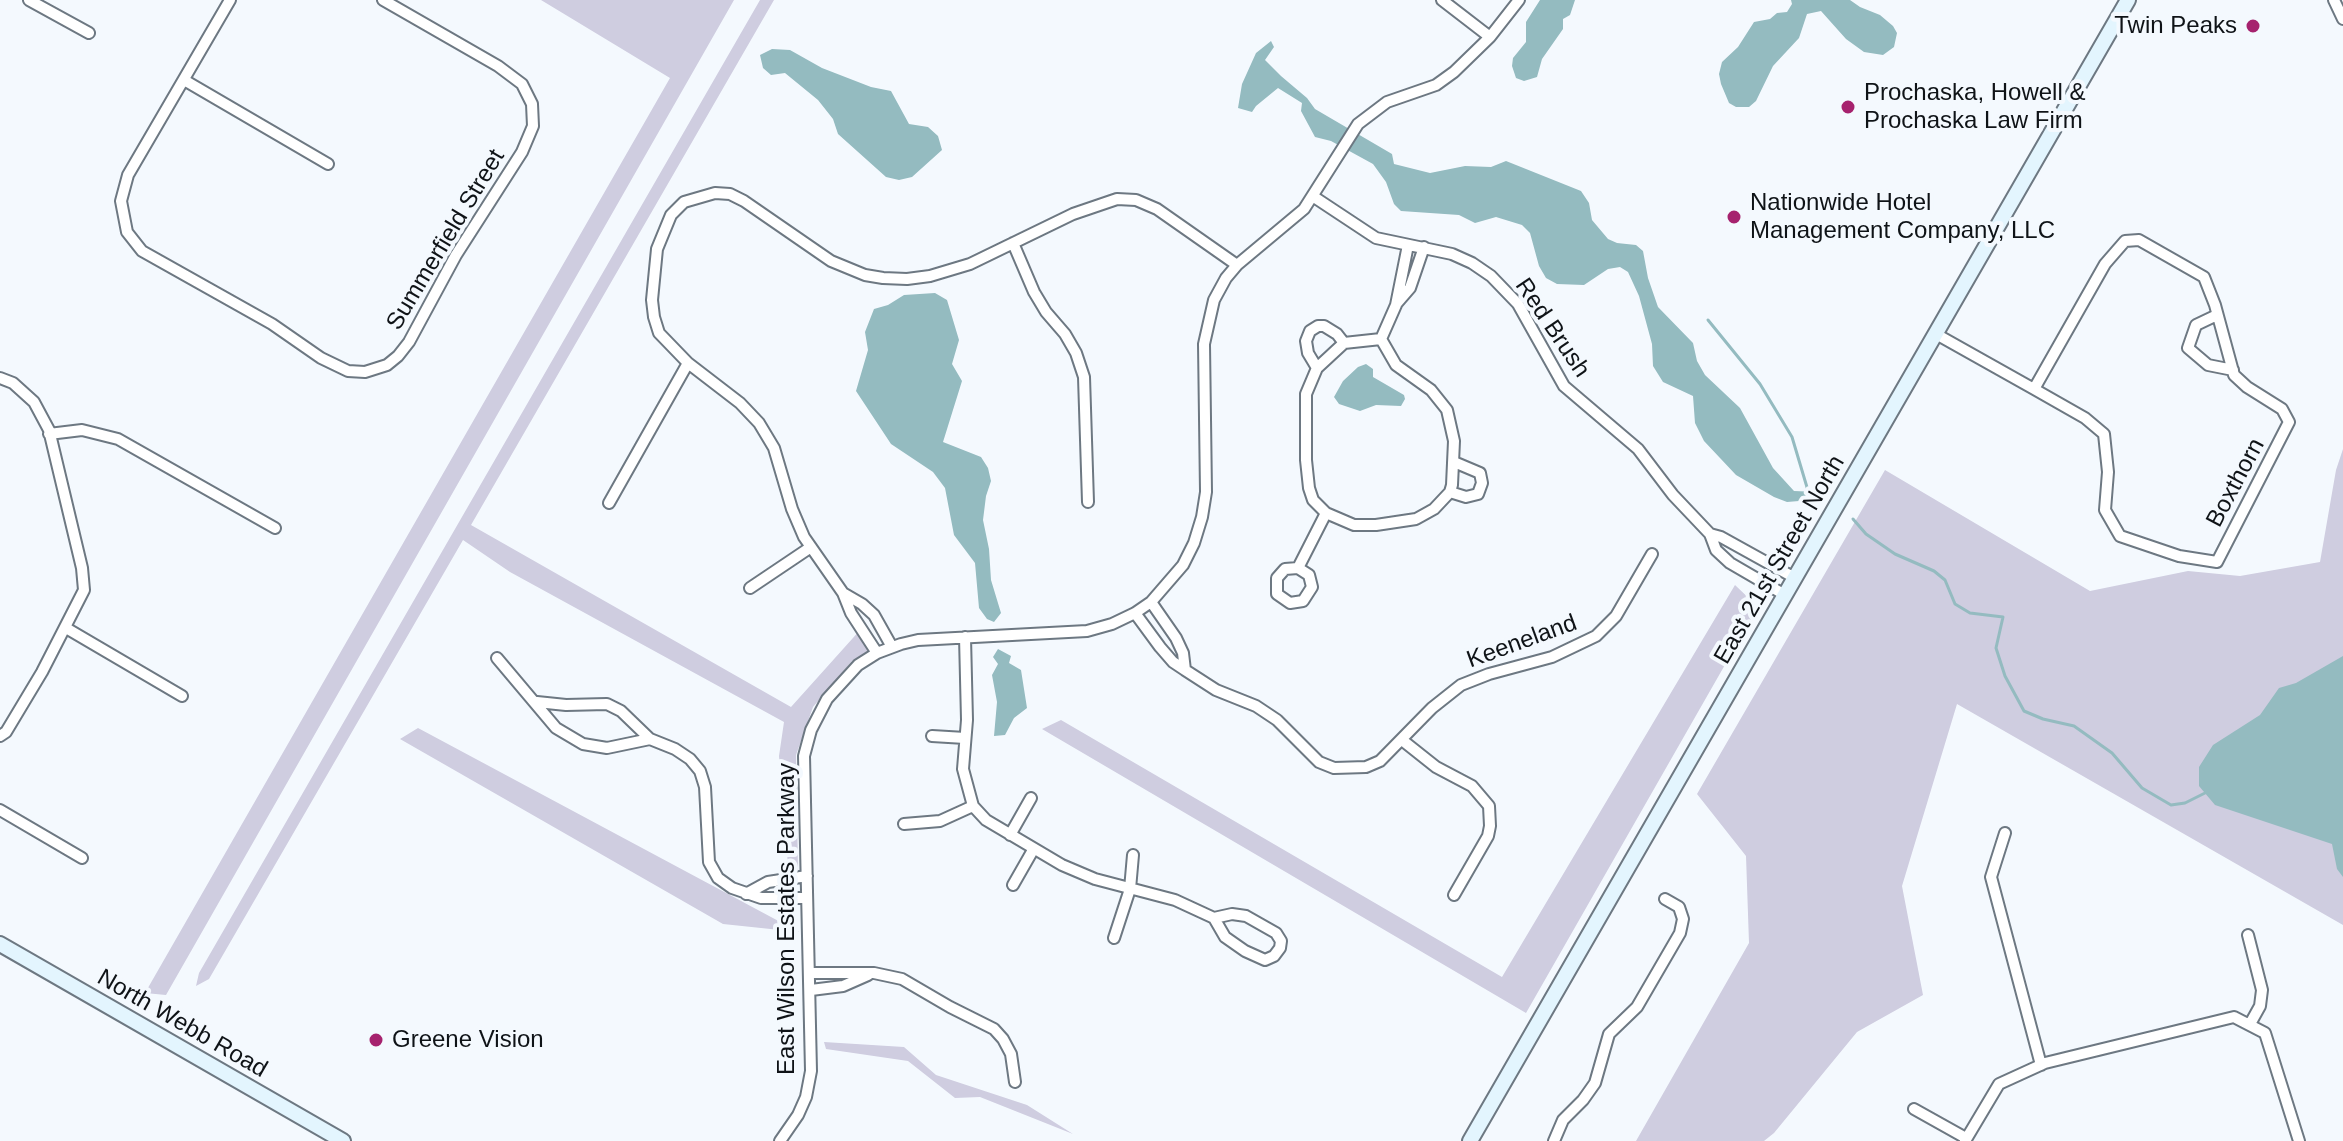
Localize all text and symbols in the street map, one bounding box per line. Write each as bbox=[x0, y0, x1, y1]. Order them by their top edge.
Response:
place label: Twin Peaks bbox=[2114, 12, 2237, 40]
marker: Twin Peaks bbox=[2244, 17, 2262, 35]
place label: Prochaska, Howell & Prochaska Law Firm bbox=[1864, 79, 2085, 135]
marker: Prochaska, Howell & Prochaska Law Firm bbox=[1839, 98, 1857, 116]
street label: Summerfield Street bbox=[381, 145, 511, 335]
place label: Nationwide Hotel Management Company, LLC bbox=[1750, 189, 2055, 245]
marker: Nationwide Hotel Management Company, LLC bbox=[1725, 208, 1743, 226]
street label: Red Brush bbox=[1508, 273, 1596, 383]
street label: Boxthorn bbox=[2201, 434, 2271, 532]
street label: East 21st Street North bbox=[1709, 451, 1851, 669]
street label: Keeneland bbox=[1463, 609, 1581, 675]
street label: East Wilson Estates Parkway bbox=[773, 763, 801, 1075]
street label: North Webb Road bbox=[92, 964, 272, 1084]
place label: Greene Vision bbox=[392, 1026, 544, 1054]
marker: Greene Vision bbox=[367, 1031, 385, 1049]

